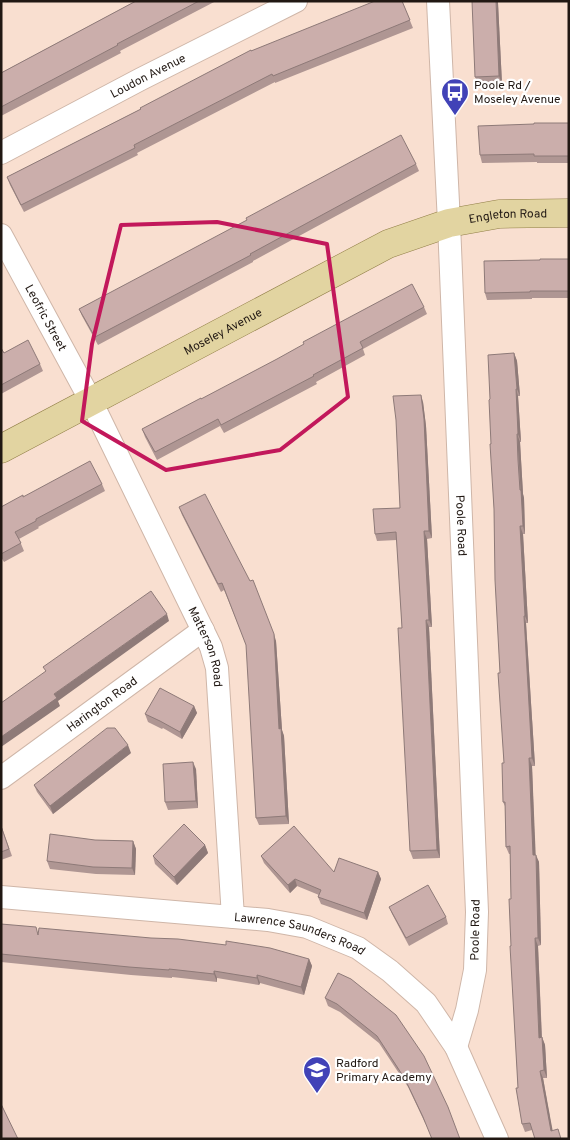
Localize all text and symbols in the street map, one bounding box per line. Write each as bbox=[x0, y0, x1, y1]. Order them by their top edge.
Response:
street label: Loudon Avenue bbox=[108, 51, 189, 103]
bus stop icon: Poole Rd / Moseley Avenue bbox=[440, 77, 470, 116]
place label: Poole Rd / Moseley Avenue bbox=[474, 78, 560, 108]
street label: Engleton Road bbox=[468, 206, 547, 228]
street label: Leofric Street bbox=[20, 282, 69, 354]
street label: Moseley Avenue bbox=[181, 305, 265, 360]
street label: Poole Road bbox=[451, 494, 470, 557]
street label: Matterson Road bbox=[184, 604, 225, 688]
street label: Harington Road bbox=[64, 674, 141, 736]
street label: Poole Road bbox=[467, 899, 485, 961]
street label: Lawrence Saunders Road bbox=[233, 910, 368, 960]
school or university icon: Radford Primary Academy bbox=[302, 1055, 332, 1094]
place label: Radford Primary Academy bbox=[336, 1056, 432, 1086]

